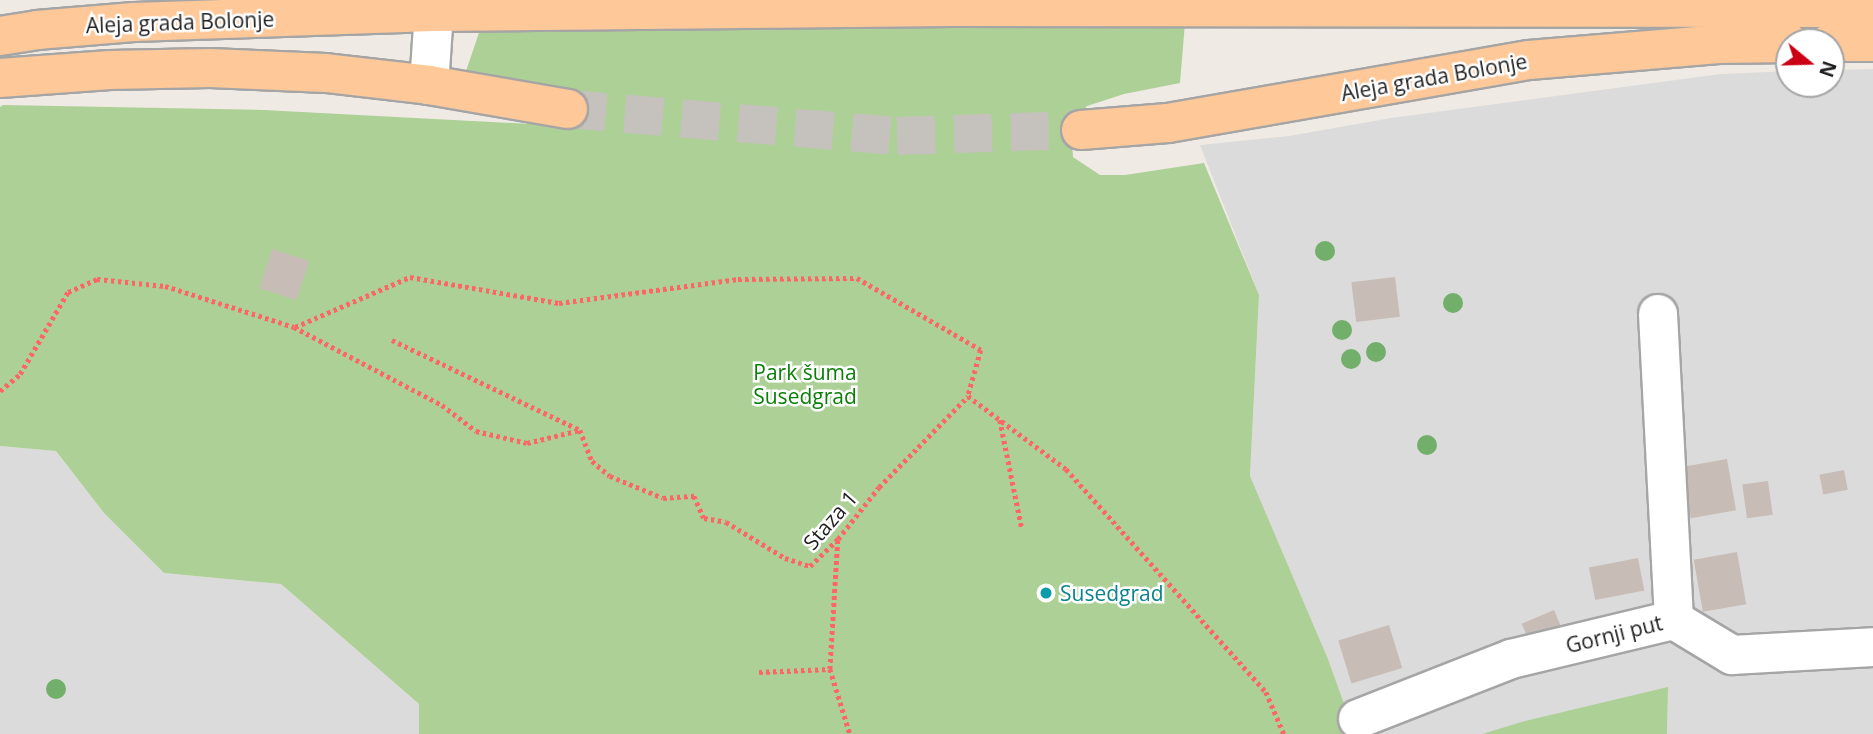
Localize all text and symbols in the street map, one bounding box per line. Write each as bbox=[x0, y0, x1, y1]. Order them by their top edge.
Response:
street label: Aleja grada Bolonje bbox=[85, 6, 275, 38]
north arrow bbox=[1775, 28, 1845, 98]
street label: Aleja grada Bolonje bbox=[1339, 48, 1529, 106]
text: N bbox=[1813, 58, 1843, 81]
park label: Park šuma Susedgrad bbox=[753, 359, 857, 409]
street label: Staza 1 bbox=[798, 485, 862, 555]
place label: Susedgrad bbox=[1060, 580, 1164, 606]
marker: Susedgrad bbox=[1038, 585, 1054, 601]
street label: Gornji put bbox=[1563, 610, 1665, 658]

